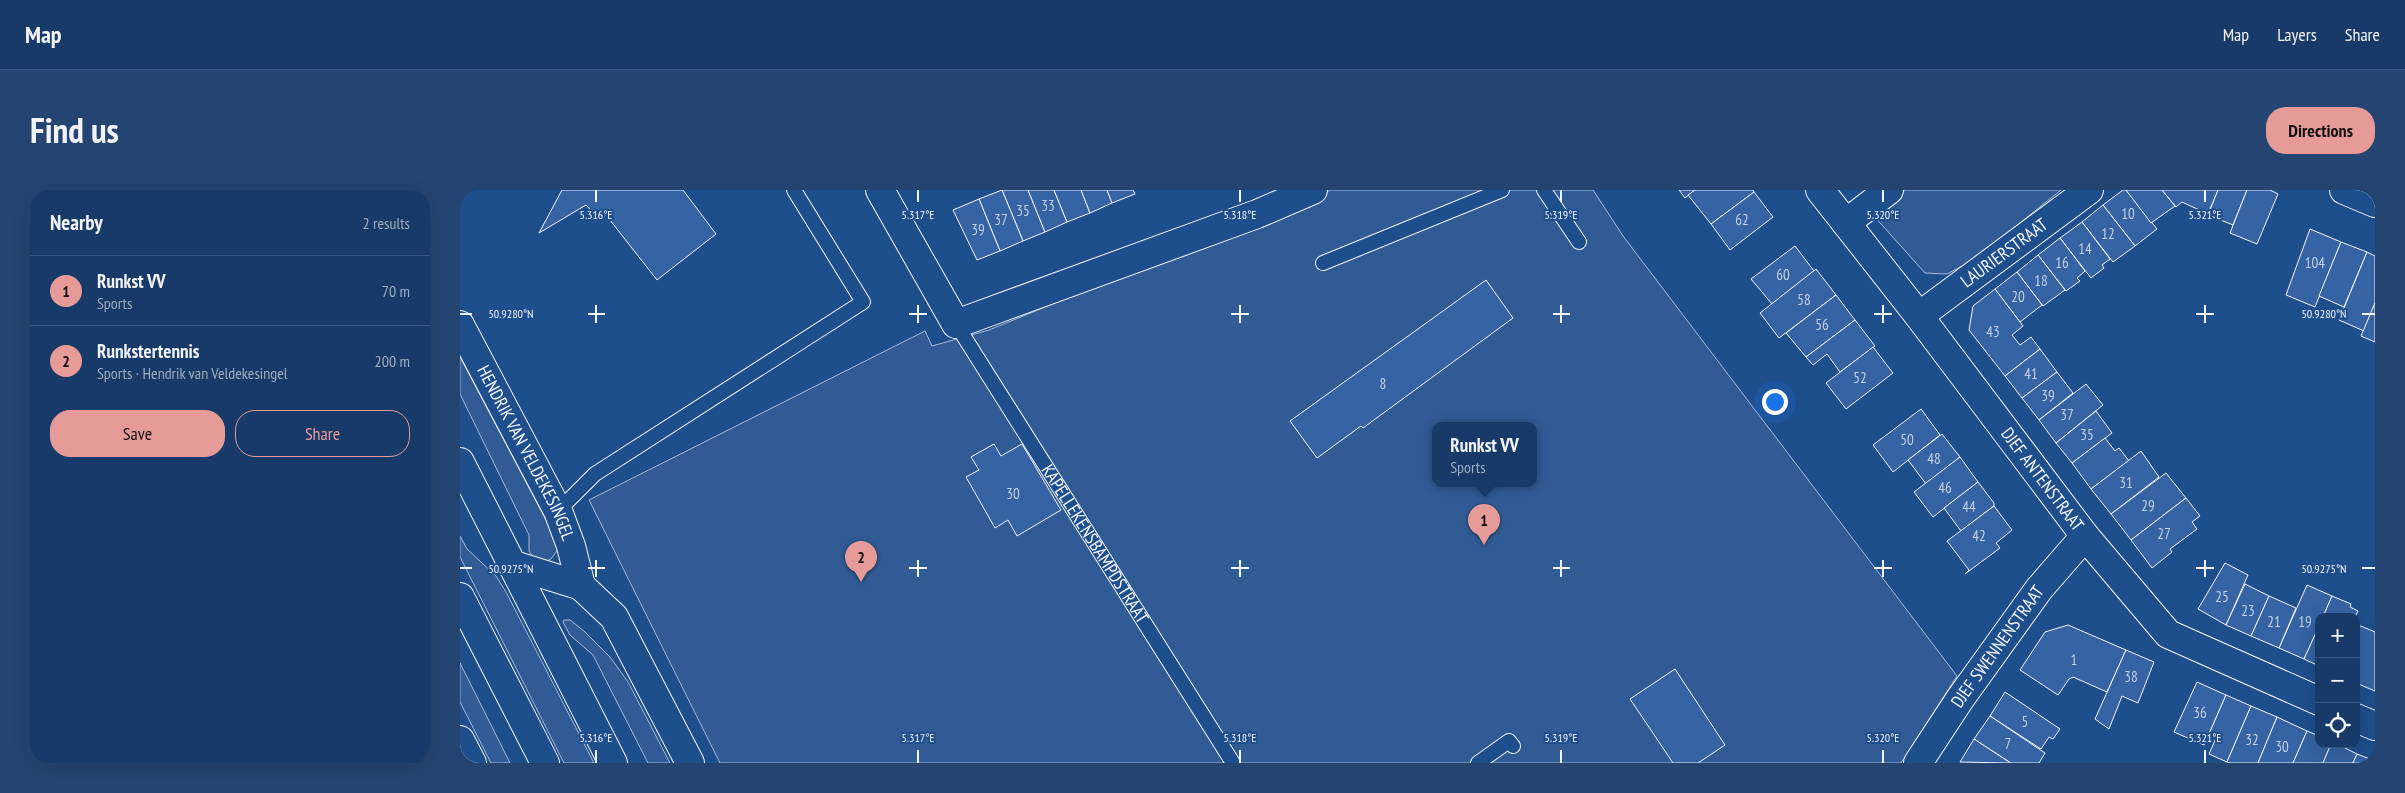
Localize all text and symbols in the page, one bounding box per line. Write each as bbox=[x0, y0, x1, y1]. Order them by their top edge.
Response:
text: Map bbox=[25, 19, 62, 50]
text: Map bbox=[2223, 23, 2249, 46]
text: Layers bbox=[2277, 23, 2317, 46]
text: Share bbox=[2345, 23, 2380, 46]
text: Find us bbox=[30, 107, 119, 153]
button: Directions bbox=[2266, 107, 2375, 154]
house number: 33 bbox=[1041, 196, 1055, 215]
house number: 35 bbox=[1016, 201, 1030, 220]
house number: 10 bbox=[2121, 204, 2135, 223]
text: 5.316°E bbox=[580, 207, 613, 222]
text: 5.317°E bbox=[902, 207, 935, 222]
text: 5.318°E bbox=[1224, 207, 1257, 222]
text: 5.319°E bbox=[1545, 207, 1578, 222]
text: 5.320°E bbox=[1867, 207, 1900, 222]
text: 5.321°E bbox=[2189, 207, 2222, 222]
text: Nearby bbox=[50, 209, 103, 236]
house number: 37 bbox=[994, 210, 1008, 229]
house number: 62 bbox=[1735, 210, 1749, 229]
text: 2 results bbox=[363, 213, 410, 233]
street label: LAURIERSTRAAT bbox=[1956, 213, 2052, 292]
house number: 39 bbox=[971, 220, 985, 239]
house number: 12 bbox=[2101, 224, 2115, 243]
house number: 14 bbox=[2078, 239, 2092, 258]
house number: 16 bbox=[2055, 253, 2069, 272]
house number: 104 bbox=[2305, 253, 2325, 272]
house number: 60 bbox=[1776, 265, 1790, 284]
text: Runkst VV bbox=[97, 269, 166, 293]
house number: 18 bbox=[2034, 271, 2048, 290]
text: 1 bbox=[62, 281, 70, 301]
text: 70 m bbox=[382, 281, 410, 301]
house number: 20 bbox=[2011, 287, 2025, 306]
house number: 58 bbox=[1797, 290, 1811, 309]
text: Sports bbox=[97, 293, 132, 313]
text: 50.9280°N bbox=[488, 306, 534, 321]
text: 50.9280°N bbox=[2301, 306, 2347, 321]
house number: 56 bbox=[1815, 315, 1829, 334]
house number: 43 bbox=[1986, 322, 2000, 341]
text: Runkstertennis bbox=[97, 339, 199, 363]
text: 2 bbox=[62, 351, 70, 371]
text: 200 m bbox=[375, 351, 410, 371]
street label: HENDRIK VAN VELDEKESINGEL bbox=[472, 361, 580, 544]
text: Sports · Hendrik van Veldekesingel bbox=[97, 363, 288, 383]
house number: 41 bbox=[2024, 364, 2038, 383]
house number: 52 bbox=[1853, 368, 1867, 387]
house number: 8 bbox=[1380, 374, 1386, 393]
house number: 39 bbox=[2041, 386, 2055, 405]
your location bbox=[1762, 389, 1788, 415]
house number: 37 bbox=[2060, 405, 2074, 424]
button: Save bbox=[50, 410, 225, 457]
button: Share bbox=[235, 410, 410, 457]
popup bbox=[1432, 422, 1537, 487]
street label: DJEF ANTENSTRAAT bbox=[1996, 423, 2089, 536]
house number: 35 bbox=[2080, 425, 2094, 444]
house number: 50 bbox=[1900, 430, 1914, 449]
text: Runkst VV bbox=[1450, 433, 1519, 457]
house number: 48 bbox=[1927, 449, 1941, 468]
text: Sports bbox=[1450, 457, 1486, 477]
street label: KAPELLEKENSBAMPDSTRAAT bbox=[1036, 460, 1154, 627]
house number: 31 bbox=[2119, 473, 2133, 492]
house number: 46 bbox=[1938, 478, 1952, 497]
house number: 30 bbox=[1006, 484, 1020, 503]
house number: 29 bbox=[2141, 496, 2155, 515]
house number: 44 bbox=[1962, 497, 1976, 516]
pin: 1 bbox=[1468, 504, 1500, 545]
house number: 27 bbox=[2157, 524, 2171, 543]
house number: 42 bbox=[1972, 526, 1986, 545]
pin: 2 bbox=[845, 541, 877, 582]
text: 50.9275°N bbox=[488, 561, 534, 576]
text: 50.9275°N bbox=[2301, 561, 2347, 576]
street label: DJEF SWENNENSTRAAT bbox=[1946, 581, 2049, 712]
house number: 25 bbox=[2215, 587, 2229, 606]
house number: 23 bbox=[2241, 601, 2255, 620]
house number: 21 bbox=[2267, 612, 2281, 631]
house number: 19 bbox=[2298, 612, 2312, 631]
map controls bbox=[2315, 613, 2360, 748]
button: + bbox=[2315, 613, 2360, 658]
house number: 1 bbox=[2071, 650, 2077, 669]
button: − bbox=[2315, 658, 2360, 703]
house number: 38 bbox=[2124, 667, 2138, 686]
house number: 36 bbox=[2193, 703, 2207, 722]
button: locate bbox=[2315, 703, 2360, 748]
house number: 5 bbox=[2022, 712, 2028, 731]
text: 5.316°E bbox=[580, 730, 613, 745]
text: 5.317°E bbox=[902, 730, 935, 745]
text: 5.318°E bbox=[1224, 730, 1257, 745]
text: 5.319°E bbox=[1545, 730, 1578, 745]
text: 5.320°E bbox=[1867, 730, 1900, 745]
text: 5.321°E bbox=[2189, 730, 2222, 745]
house number: 32 bbox=[2245, 730, 2259, 749]
house number: 7 bbox=[2005, 734, 2011, 753]
house number: 30 bbox=[2275, 737, 2289, 756]

